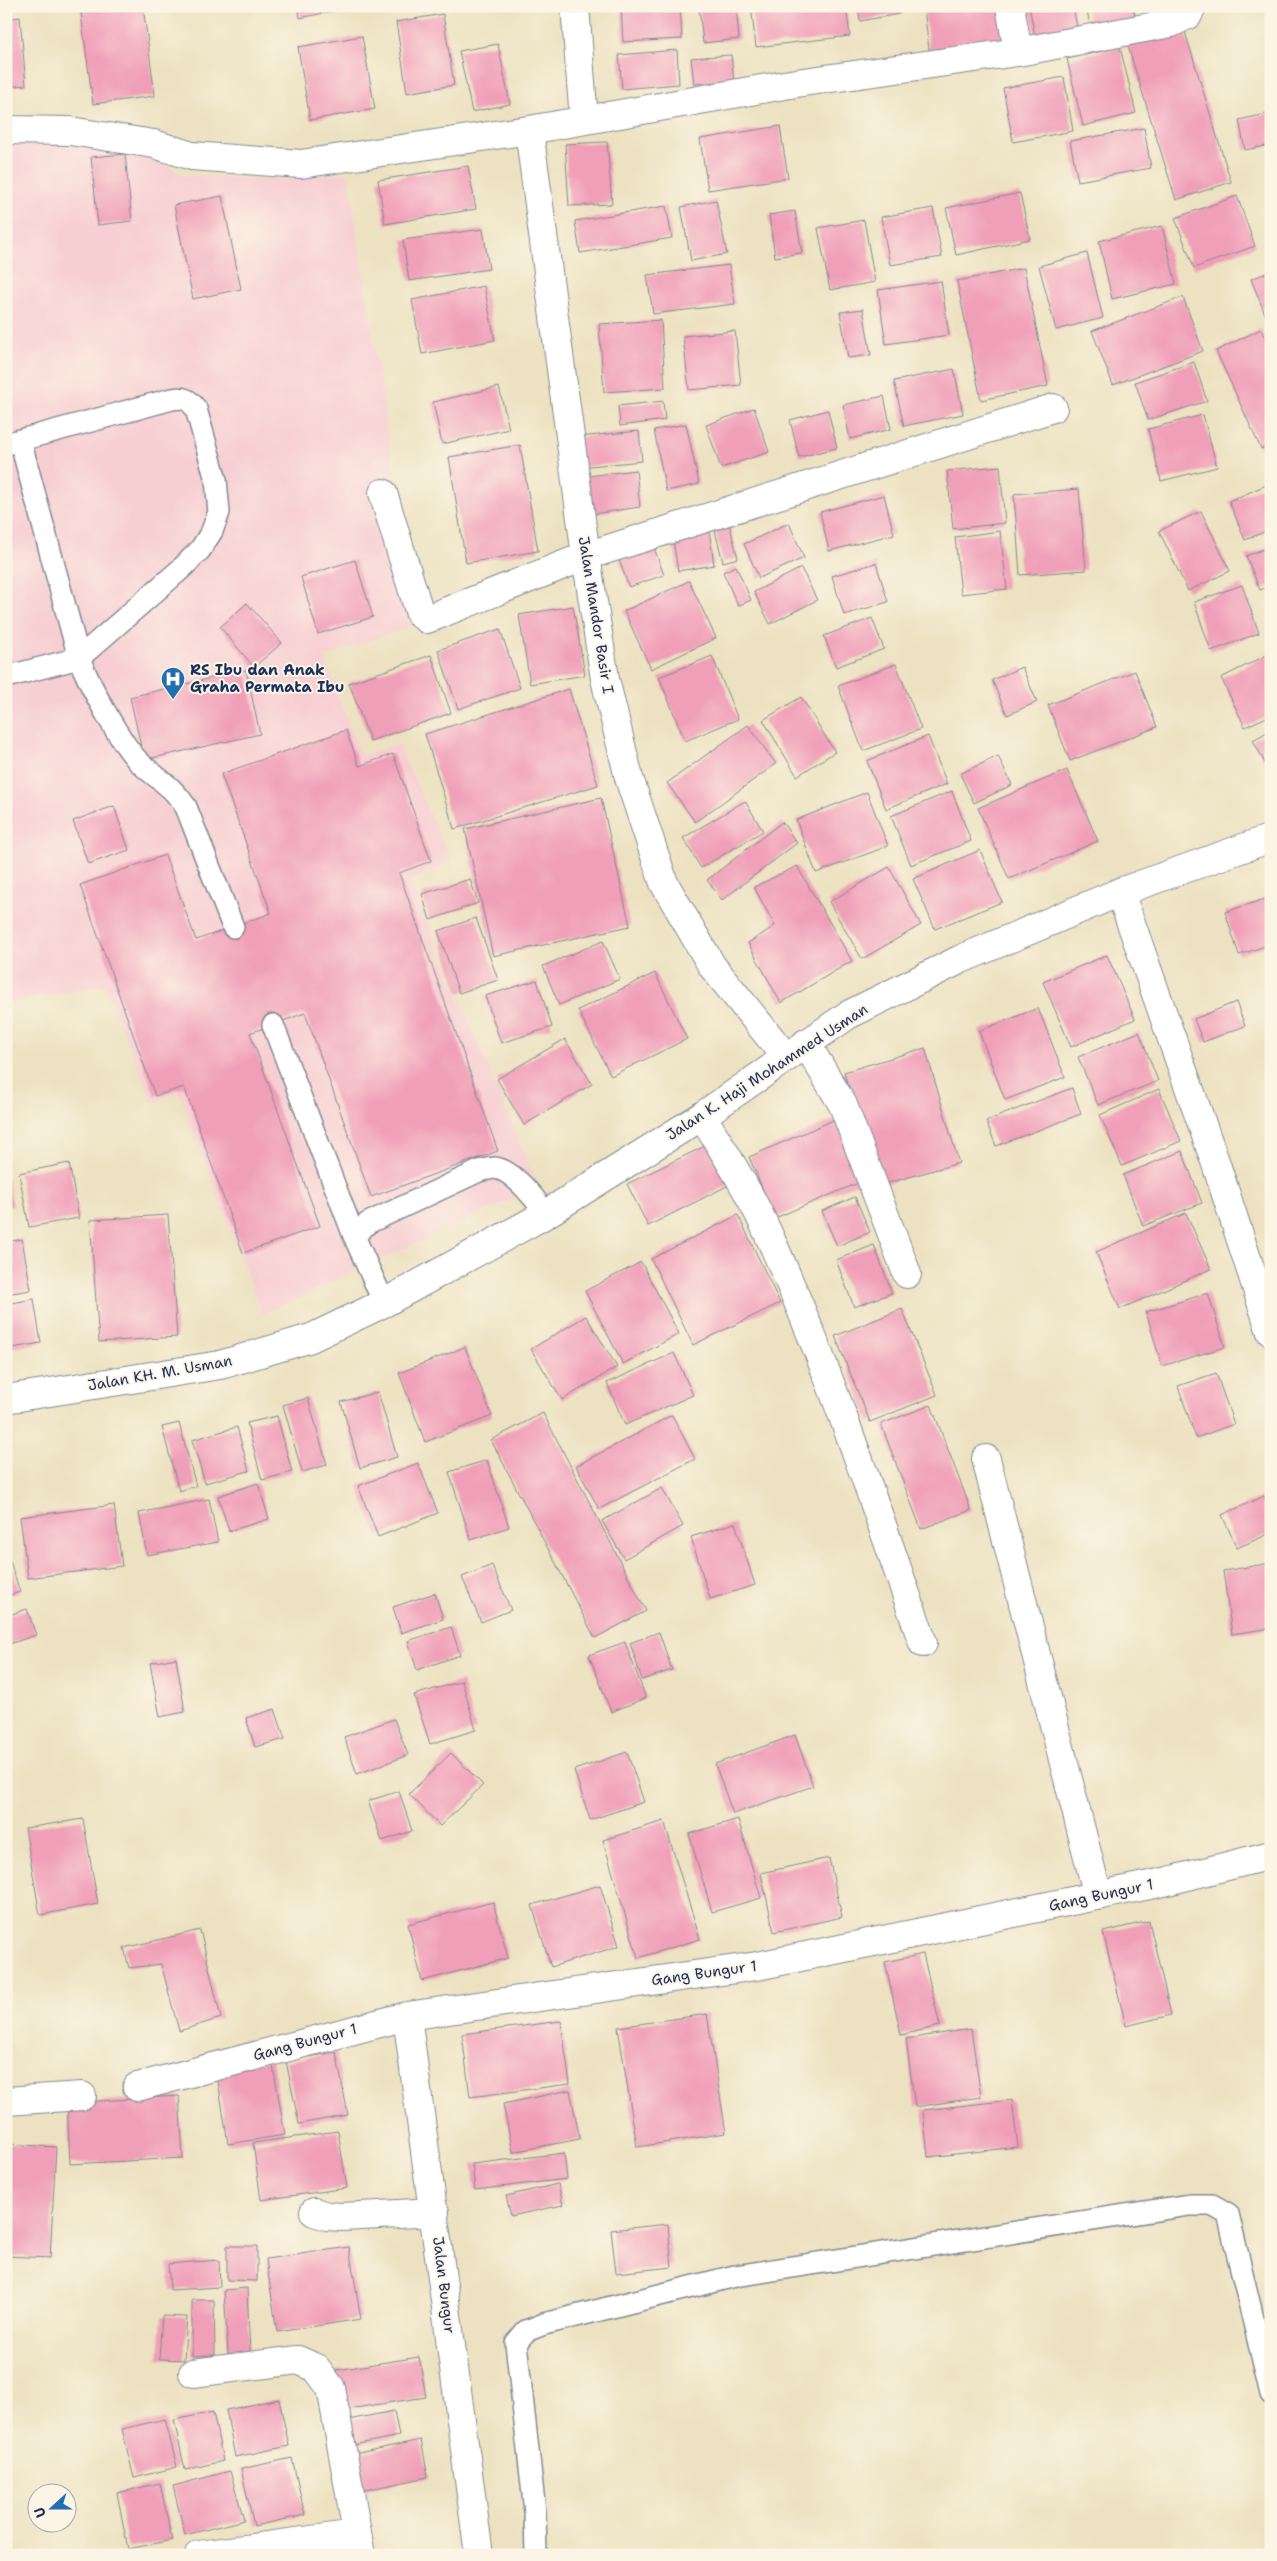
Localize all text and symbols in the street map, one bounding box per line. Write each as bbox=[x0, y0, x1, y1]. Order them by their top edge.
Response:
street label: Jalan Mandor Basir I bbox=[574, 535, 618, 695]
place label: RS Ibu dan Anak Graha Permata Ibu bbox=[190, 660, 344, 697]
hospital icon: RS Ibu dan Anak Graha Permata Ibu bbox=[160, 666, 186, 700]
street label: Jalan K. Haji Mohammed Usman bbox=[662, 999, 872, 1145]
street label: Jalan KH. M. Usman bbox=[86, 1350, 234, 1396]
street label: Gang Bungur 1 bbox=[1047, 1874, 1155, 1916]
street label: Gang Bungur 1 bbox=[650, 1956, 758, 1990]
street label: Gang Bungur 1 bbox=[251, 2019, 359, 2065]
street label: Jalan Bungur bbox=[428, 2235, 460, 2335]
north arrow bbox=[28, 2484, 78, 2534]
text: U bbox=[30, 2505, 50, 2520]

